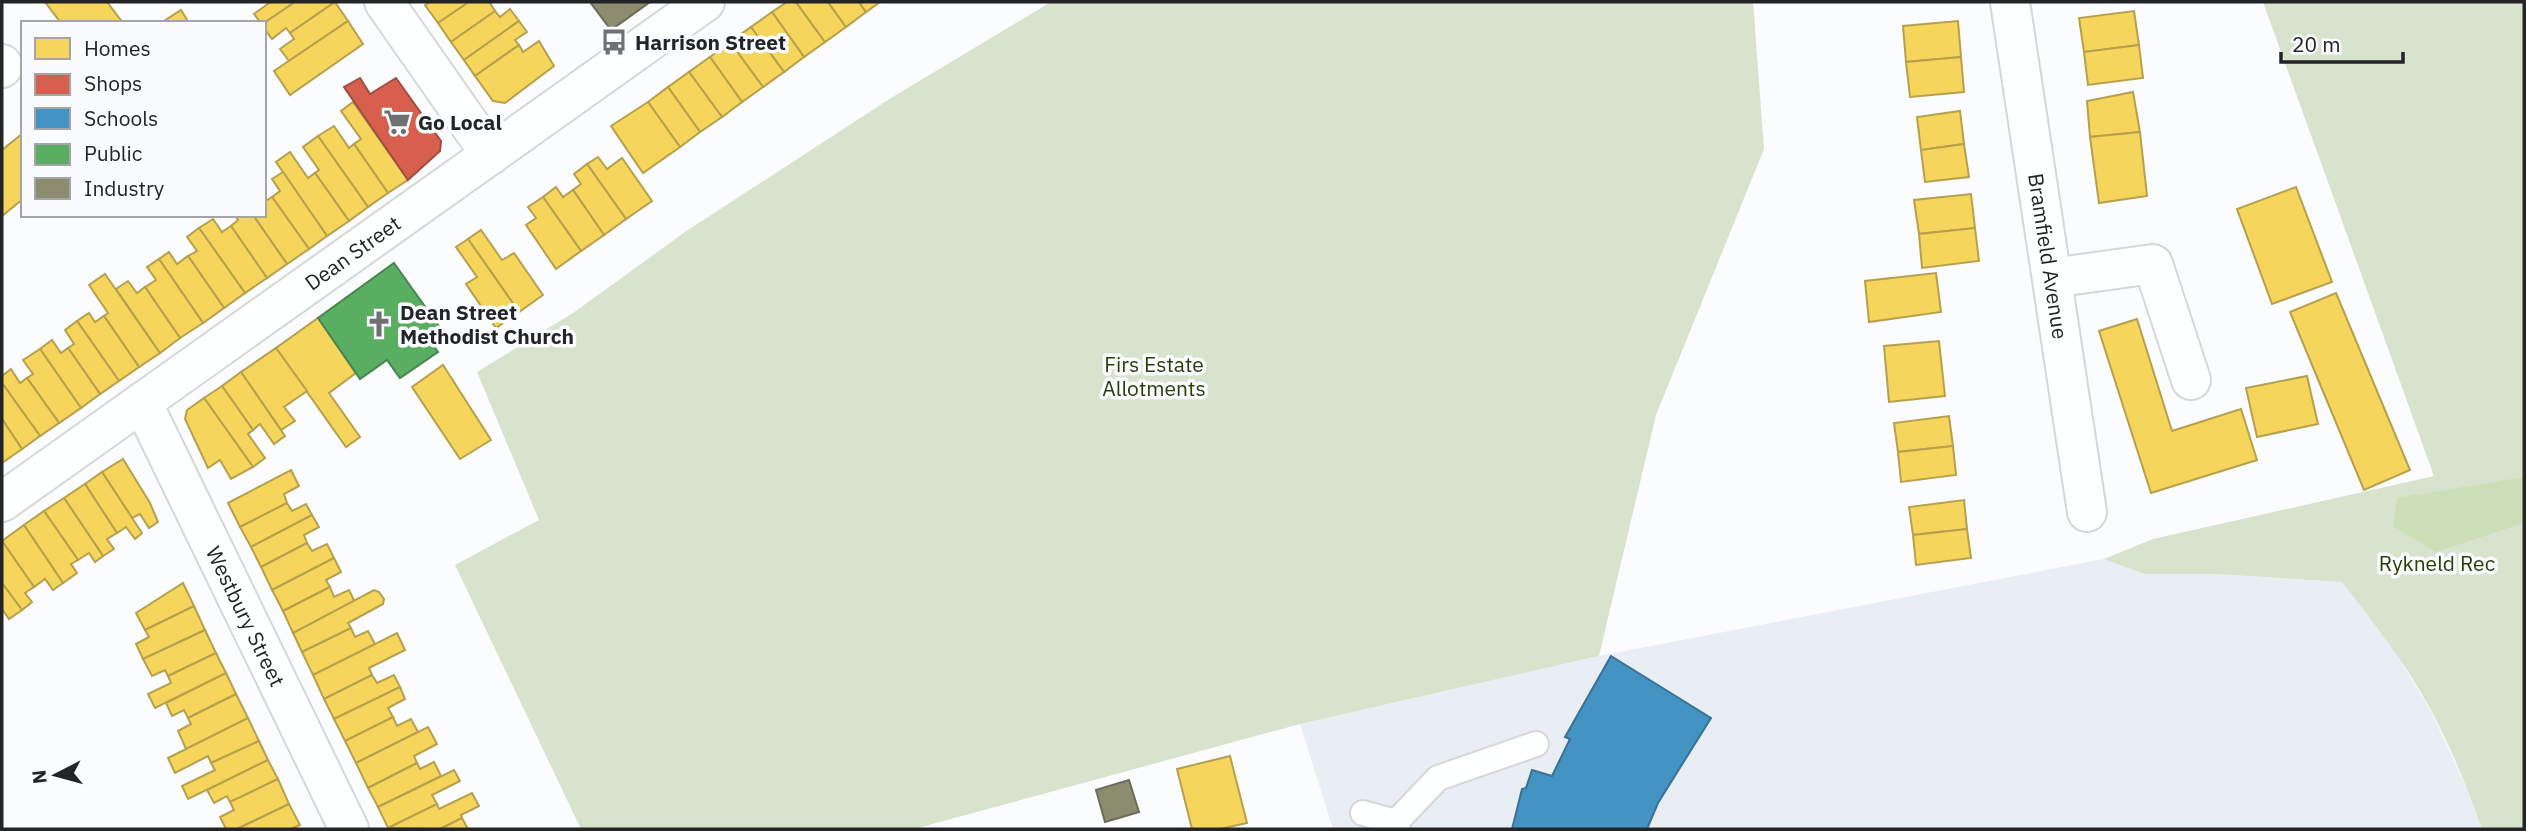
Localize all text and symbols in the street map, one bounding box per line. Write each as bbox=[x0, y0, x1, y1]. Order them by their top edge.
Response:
legend bbox=[21, 21, 266, 217]
scale bar bbox=[2281, 21, 2404, 65]
bus stop icon: Harrison Street bbox=[599, 27, 629, 57]
place label: Harrison Street bbox=[635, 28, 786, 56]
text: 20 m bbox=[2292, 30, 2341, 58]
text: Homes bbox=[84, 34, 151, 62]
text: Shops bbox=[84, 69, 142, 97]
text: Schools bbox=[84, 104, 158, 132]
supermarket icon: Go Local bbox=[382, 107, 412, 137]
place label: Go Local bbox=[418, 108, 502, 136]
text: Public bbox=[84, 139, 142, 167]
street label: Bramfield Avenue bbox=[2022, 171, 2075, 341]
text: Industry bbox=[84, 174, 165, 202]
street label: Dean Street bbox=[299, 209, 406, 296]
place label: Dean Street Methodist Church bbox=[400, 298, 574, 350]
church icon: Dean Street Methodist Church bbox=[364, 309, 394, 339]
park label: Firs Estate Allotments bbox=[1102, 350, 1206, 402]
street label: Westbury Street bbox=[200, 541, 292, 691]
park label: Rykneld Rec bbox=[2379, 549, 2495, 577]
north arrow bbox=[21, 740, 91, 810]
text: N bbox=[26, 769, 52, 785]

